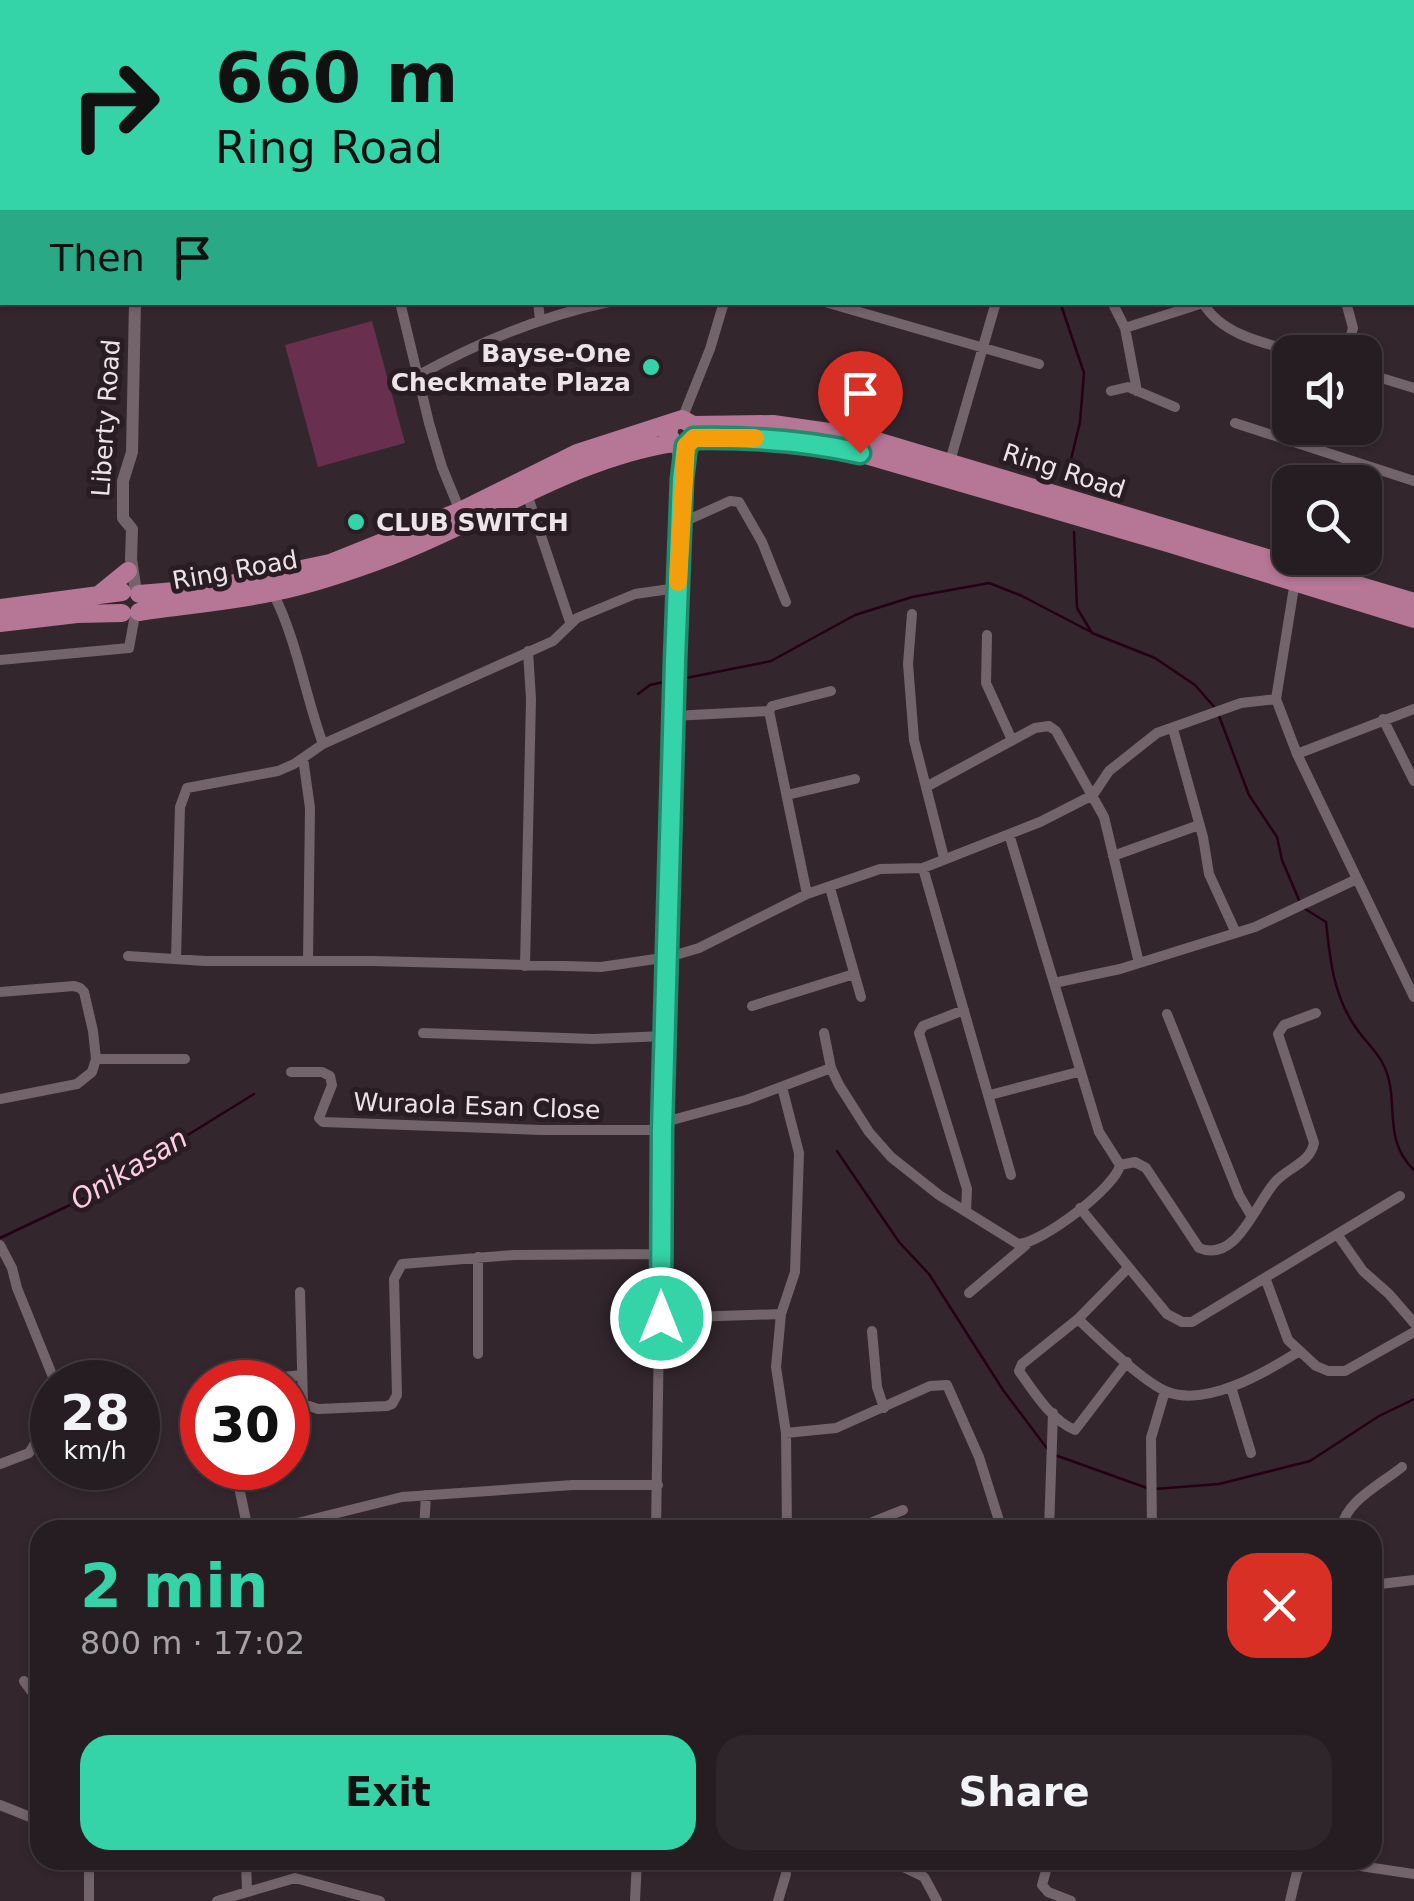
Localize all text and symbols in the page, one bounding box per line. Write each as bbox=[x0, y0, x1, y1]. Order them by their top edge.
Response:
text: 660 m bbox=[215, 37, 458, 119]
icon: right bbox=[50, 40, 180, 170]
text: Ring Road bbox=[215, 121, 443, 174]
icon: arrive bbox=[165, 230, 220, 285]
text: Then bbox=[50, 236, 145, 280]
map controls bbox=[1272, 335, 1382, 575]
button: sound bbox=[1272, 335, 1382, 445]
street label: Liberty Road bbox=[86, 338, 126, 498]
place label: Bayse-One Checkmate Plaza bbox=[391, 339, 631, 397]
pin bbox=[818, 351, 903, 454]
marker: Bayse-One Checkmate Plaza bbox=[640, 356, 662, 378]
icon: arrive bbox=[833, 366, 888, 421]
street label: Ring Road bbox=[999, 438, 1129, 504]
button: search bbox=[1272, 465, 1382, 575]
place label: CLUB SWITCH bbox=[376, 508, 569, 537]
marker: CLUB SWITCH bbox=[345, 511, 367, 533]
street label: Ring Road bbox=[170, 545, 300, 595]
street label: Wuraola Esan Close bbox=[353, 1087, 601, 1125]
water label: Onikasan bbox=[65, 1121, 193, 1217]
position arrow bbox=[609, 1266, 713, 1370]
speed limit sign: 30 bbox=[180, 1360, 310, 1490]
text: 28 bbox=[60, 1384, 130, 1442]
text: km/h bbox=[63, 1436, 127, 1465]
text: 2 min bbox=[80, 1551, 268, 1621]
button: close bbox=[1227, 1553, 1332, 1658]
text: 800 m · 17:02 bbox=[80, 1624, 305, 1662]
button: Exit bbox=[80, 1735, 696, 1850]
button: Share bbox=[716, 1735, 1332, 1850]

